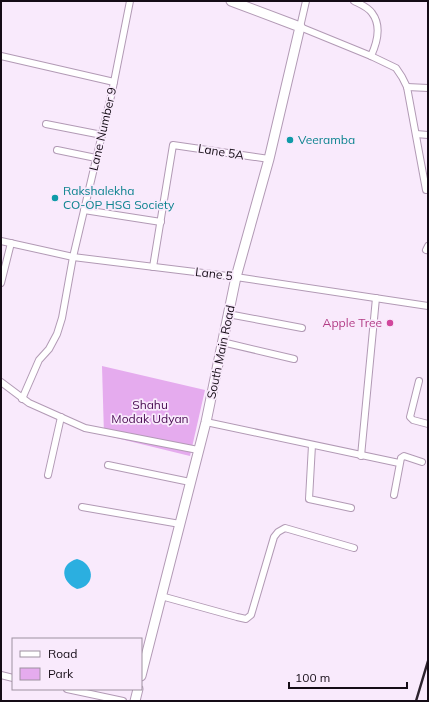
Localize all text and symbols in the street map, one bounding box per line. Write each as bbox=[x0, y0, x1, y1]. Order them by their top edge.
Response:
street label: Lane Number 9 bbox=[86, 86, 119, 172]
place label: Veeramba bbox=[298, 132, 355, 147]
marker: Veeramba bbox=[285, 135, 295, 145]
street label: Lane 5A bbox=[197, 140, 245, 163]
place label: Rakshalekha CO-OP HSG Society bbox=[63, 183, 175, 212]
marker: Rakshalekha CO-OP HSG Society bbox=[50, 193, 60, 203]
street label: Lane 5 bbox=[194, 264, 234, 283]
street label: South Main Road bbox=[203, 304, 238, 400]
place label: Apple Tree bbox=[323, 315, 382, 330]
marker: Apple Tree bbox=[385, 318, 395, 328]
park label: Shahu Modak Udyan bbox=[111, 397, 189, 426]
legend bbox=[12, 638, 142, 690]
text: Road bbox=[48, 646, 77, 661]
scale bar bbox=[289, 664, 407, 690]
text: Park bbox=[48, 666, 74, 681]
text: 100 m bbox=[295, 670, 330, 685]

